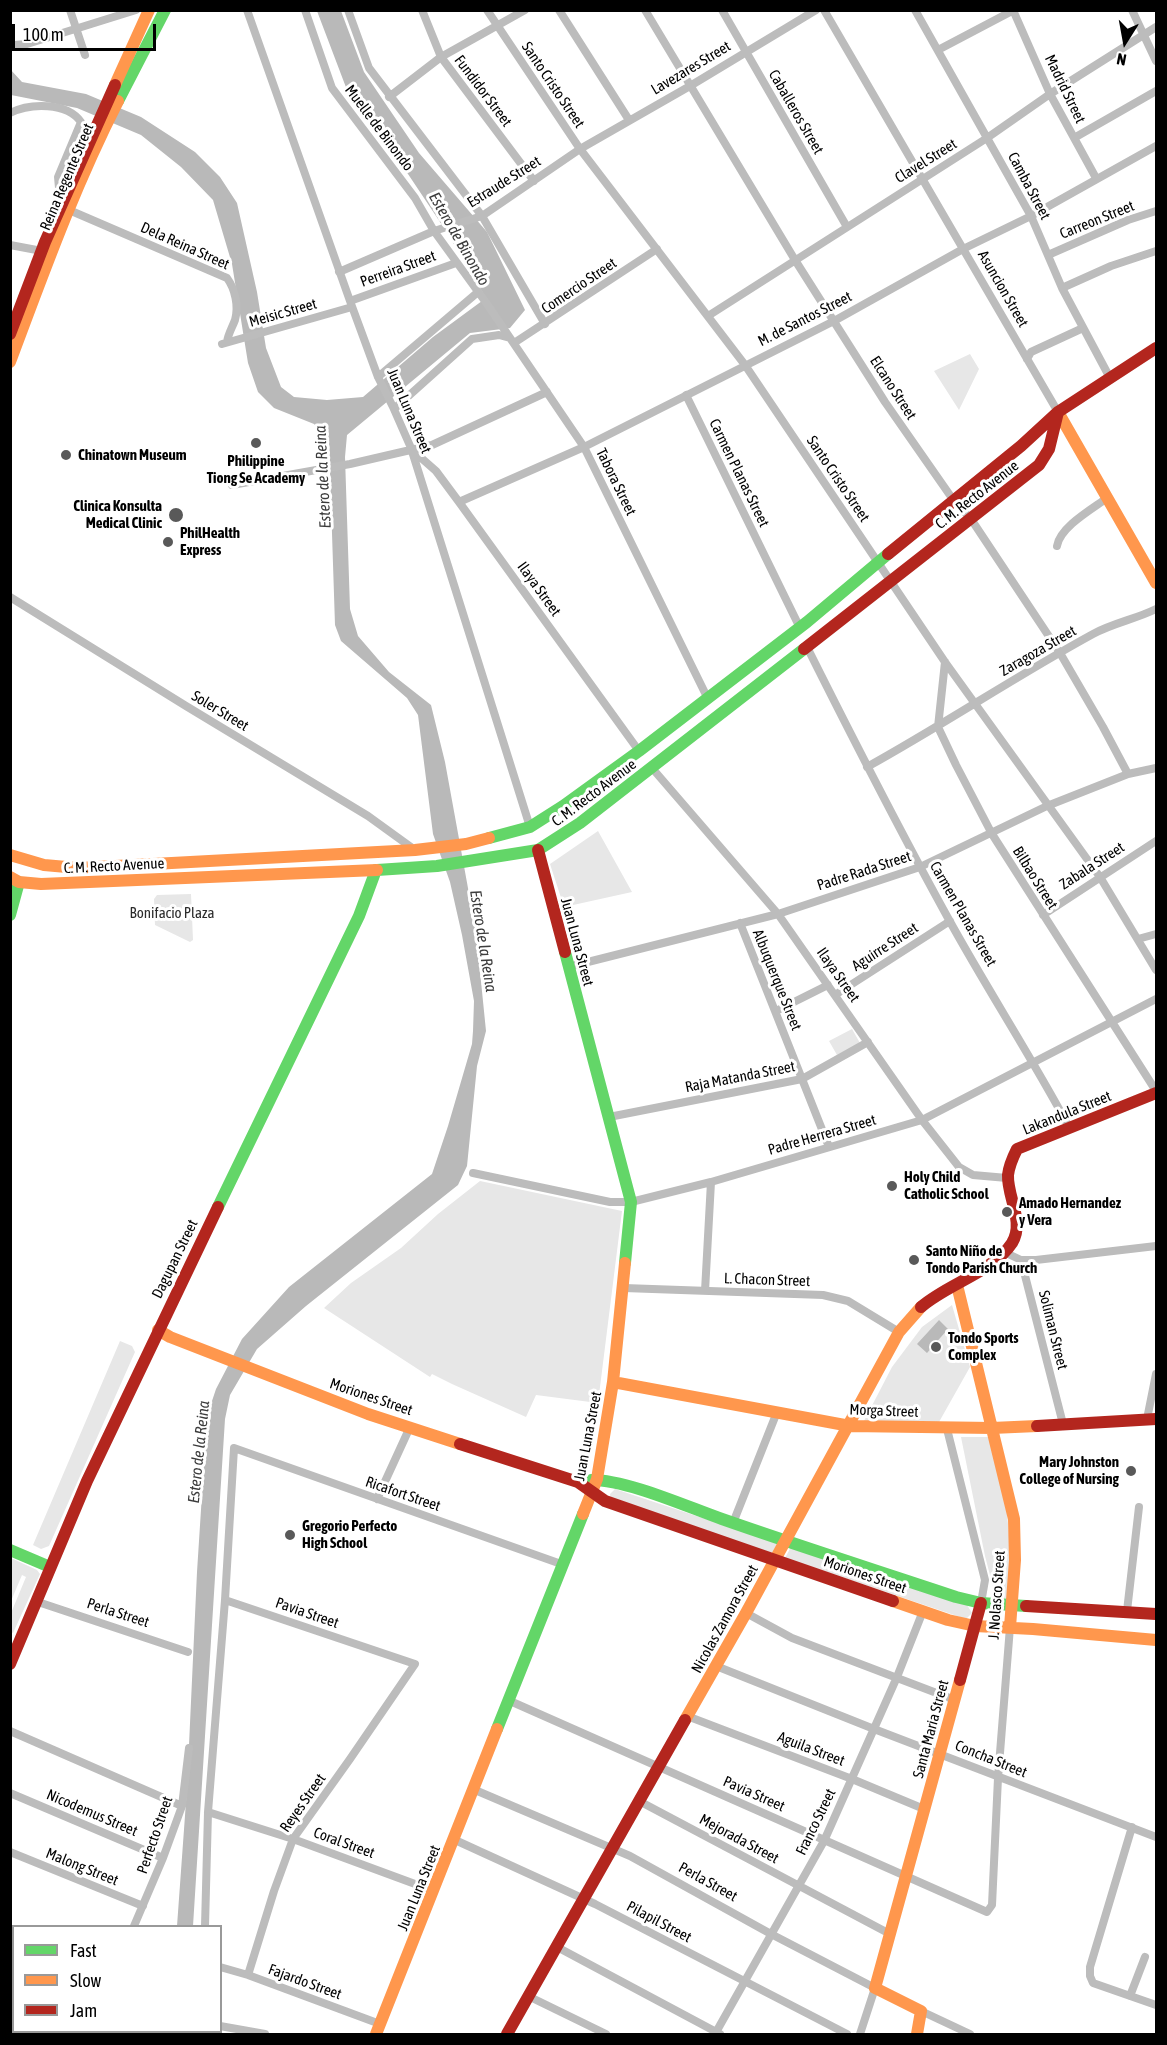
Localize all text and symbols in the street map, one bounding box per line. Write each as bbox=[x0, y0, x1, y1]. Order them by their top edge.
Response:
scale bar bbox=[15, 12, 159, 50]
north arrow bbox=[1095, 12, 1155, 72]
text: 100 m bbox=[23, 24, 64, 45]
street label: Lavezares Street bbox=[648, 37, 734, 99]
street label: Santo Cristo Street bbox=[518, 39, 588, 131]
text: N bbox=[1115, 50, 1128, 69]
street label: Fundidor Street bbox=[450, 52, 516, 130]
street label: Madrid Street bbox=[1041, 52, 1089, 126]
street label: Caballeros Street bbox=[765, 67, 827, 157]
street label: Muelle de Binondo bbox=[341, 81, 417, 175]
street label: Reina Regente Street bbox=[36, 121, 98, 233]
street label: Clavel Street bbox=[892, 135, 960, 187]
street label: Camba Street bbox=[1004, 149, 1054, 223]
street label: Estraude Street bbox=[464, 152, 544, 212]
water label: Estero de Binondo bbox=[425, 189, 493, 289]
street label: Carreon Street bbox=[1057, 197, 1137, 243]
street label: Dela Reina Street bbox=[138, 218, 232, 274]
street label: Perreira Street bbox=[358, 247, 438, 291]
street label: Asuncion Street bbox=[974, 247, 1032, 331]
street label: Comercio Street bbox=[538, 254, 620, 318]
street label: M. de Santos Street bbox=[755, 288, 855, 350]
street label: Meisic Street bbox=[247, 295, 319, 331]
street label: Elcano Street bbox=[866, 353, 920, 423]
street label: Juan Luna Street bbox=[383, 366, 435, 456]
street label: Carmen Planas Street bbox=[705, 416, 773, 530]
water label: Estero de la Reina bbox=[311, 425, 335, 529]
street label: Santo Cristo Street bbox=[803, 433, 873, 525]
marker: Philippine Tiong Se Academy bbox=[249, 436, 263, 450]
street label: Tabora Street bbox=[592, 445, 640, 519]
place label: Chinatown Museum bbox=[78, 446, 187, 464]
marker: Chinatown Museum bbox=[59, 448, 73, 462]
place label: Philippine Tiong Se Academy bbox=[207, 452, 305, 487]
street label: C. M. Recto Avenue bbox=[932, 457, 1022, 533]
place label: Clinica Konsulta Medical Clinic bbox=[73, 497, 162, 532]
marker: Clinica Konsulta Medical Clinic bbox=[167, 506, 185, 524]
place label: PhilHealth Express bbox=[180, 524, 240, 559]
marker: PhilHealth Express bbox=[161, 535, 175, 549]
street label: Ilaya Street bbox=[513, 558, 565, 620]
street label: Zaragoza Street bbox=[997, 622, 1079, 680]
street label: Soler Street bbox=[188, 687, 252, 735]
street label: C. M. Recto Avenue bbox=[548, 755, 640, 831]
street label: Zabala Street bbox=[1056, 838, 1128, 894]
street label: Bilbao Street bbox=[1009, 843, 1061, 913]
street label: Padre Rada Street bbox=[815, 847, 913, 895]
street label: C. M. Recto Avenue bbox=[63, 854, 165, 878]
street label: Carmen Planas Street bbox=[926, 858, 1000, 970]
water label: Estero de la Reina bbox=[465, 889, 501, 993]
street label: Juan Luna Street bbox=[557, 896, 597, 988]
park label: Bonifacio Plaza bbox=[130, 904, 214, 922]
street label: Aguirre Street bbox=[849, 919, 921, 975]
street label: Albuquerque Street bbox=[749, 927, 805, 1033]
street label: Ilaya Street bbox=[813, 944, 863, 1006]
street label: Raja Matanda Street bbox=[684, 1058, 796, 1096]
street label: Lakandula Street bbox=[1020, 1087, 1114, 1139]
street label: Padre Herrera Street bbox=[766, 1111, 878, 1159]
place label: Holy Child Catholic School bbox=[904, 1168, 989, 1203]
marker: Holy Child Catholic School bbox=[885, 1179, 899, 1193]
place label: Amado Hernandez y Vera bbox=[1019, 1194, 1121, 1229]
marker: Amado Hernandez y Vera bbox=[1000, 1205, 1014, 1219]
street label: Dagupan Street bbox=[148, 1217, 202, 1301]
place label: Santo Niño de Tondo Parish Church bbox=[926, 1242, 1037, 1277]
marker: Santo Niño de Tondo Parish Church bbox=[907, 1253, 921, 1267]
street label: L. Chacon Street bbox=[724, 1269, 810, 1291]
street label: Soliman Street bbox=[1034, 1289, 1072, 1371]
place label: Tondo Sports Complex bbox=[948, 1329, 1019, 1364]
marker: Tondo Sports Complex bbox=[929, 1340, 943, 1354]
street label: Moriones Street bbox=[327, 1374, 415, 1420]
street label: Juan Luna Street bbox=[571, 1390, 605, 1482]
water label: Estero de la Reina bbox=[184, 1400, 214, 1504]
street label: Morga Street bbox=[849, 1401, 919, 1421]
place label: Mary Johnston College of Nursing bbox=[1019, 1453, 1119, 1488]
marker: Mary Johnston College of Nursing bbox=[1124, 1464, 1138, 1478]
street label: Ricafort Street bbox=[363, 1473, 443, 1515]
place label: Gregorio Perfecto High School bbox=[302, 1517, 397, 1552]
marker: Gregorio Perfecto High School bbox=[283, 1528, 297, 1542]
street label: J. Nolasco Street bbox=[985, 1550, 1009, 1640]
street label: Moriones Street bbox=[821, 1552, 909, 1598]
street label: Nicolas Zamora Street bbox=[688, 1562, 762, 1676]
street label: Perla Street bbox=[85, 1594, 151, 1632]
street label: Pavia Street bbox=[273, 1594, 341, 1632]
street label: Santa Maria Street bbox=[909, 1678, 953, 1780]
street label: Aguila Street bbox=[775, 1728, 847, 1770]
street label: Concha Street bbox=[952, 1736, 1030, 1782]
street label: Reyes Street bbox=[276, 1770, 330, 1836]
street label: Pavia Street bbox=[720, 1772, 788, 1816]
street label: Nicodemus Street bbox=[44, 1786, 140, 1840]
street label: Franco Street bbox=[792, 1786, 840, 1858]
street label: Perfecto Street bbox=[133, 1794, 177, 1876]
street label: Mejorada Street bbox=[696, 1811, 782, 1867]
street label: Coral Street bbox=[311, 1824, 377, 1862]
street label: Juan Luna Street bbox=[394, 1843, 444, 1933]
street label: Malong Street bbox=[43, 1844, 121, 1890]
street label: Perla Street bbox=[675, 1859, 741, 1905]
street label: Pilapil Street bbox=[623, 1897, 695, 1947]
legend bbox=[12, 1925, 222, 2033]
text: Fast bbox=[70, 1940, 97, 1961]
street label: Fajardo Street bbox=[266, 1960, 344, 2004]
text: Slow bbox=[70, 1970, 101, 1991]
text: Jam bbox=[70, 2000, 97, 2021]

